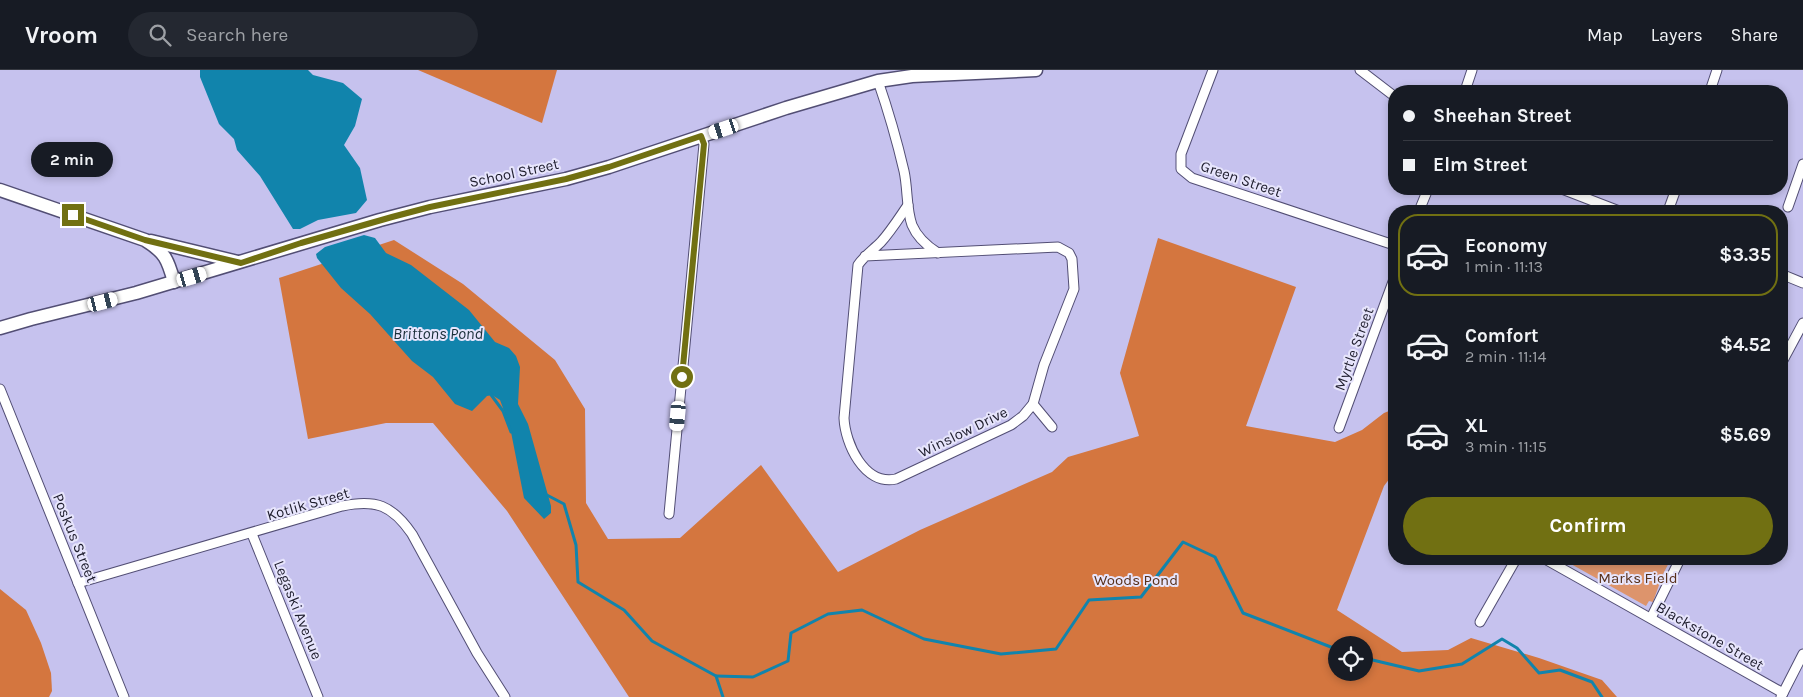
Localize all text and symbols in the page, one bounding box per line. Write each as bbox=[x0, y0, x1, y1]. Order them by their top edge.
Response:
search box bbox=[128, 12, 478, 57]
text: Vroom bbox=[25, 21, 98, 49]
icon: search bbox=[146, 21, 174, 49]
text: Search here bbox=[186, 24, 288, 46]
text: Map bbox=[1587, 24, 1623, 46]
text: Layers bbox=[1651, 24, 1703, 46]
text: Share bbox=[1731, 24, 1778, 46]
text: Sheehan Street bbox=[1433, 105, 1571, 127]
car bbox=[707, 117, 740, 141]
callout: 2 min bbox=[32, 142, 114, 178]
text: 2 min bbox=[50, 150, 94, 169]
text: Elm Street bbox=[1433, 154, 1527, 176]
street label: School Street bbox=[468, 155, 561, 191]
street label: Green Street bbox=[1198, 157, 1284, 201]
route end bbox=[62, 204, 84, 226]
icon: car bbox=[1405, 233, 1450, 278]
text: Economy bbox=[1465, 235, 1547, 257]
text: $3.35 bbox=[1719, 244, 1771, 266]
text: 1 min · 11:13 bbox=[1465, 257, 1543, 276]
car bbox=[175, 266, 208, 288]
car bbox=[86, 291, 119, 313]
street label: Myrtle Street bbox=[1331, 305, 1378, 393]
icon: car bbox=[1405, 323, 1450, 368]
water label: Brittons Pond bbox=[393, 324, 484, 343]
text: Comfort bbox=[1465, 325, 1539, 347]
text: $4.52 bbox=[1720, 334, 1771, 356]
text: 2 min · 11:14 bbox=[1465, 347, 1546, 366]
route start bbox=[671, 366, 693, 388]
car bbox=[669, 400, 686, 432]
street label: Winslow Drive bbox=[916, 403, 1010, 461]
icon: car bbox=[1405, 413, 1450, 458]
text: XL bbox=[1465, 415, 1487, 437]
text: $5.69 bbox=[1720, 424, 1771, 446]
text: 3 min · 11:15 bbox=[1465, 437, 1547, 456]
street label: Kotlik Street bbox=[265, 484, 352, 524]
street label: Poskus Street bbox=[49, 491, 101, 586]
button: Confirm bbox=[1403, 497, 1773, 555]
street label: Legaski Avenue bbox=[270, 558, 326, 662]
park label: Marks Field bbox=[1598, 569, 1678, 587]
park label: Woods Pond bbox=[1094, 571, 1178, 589]
street label: Blackstone Street bbox=[1653, 598, 1767, 674]
map controls bbox=[1328, 636, 1373, 681]
button: locate bbox=[1328, 636, 1373, 681]

